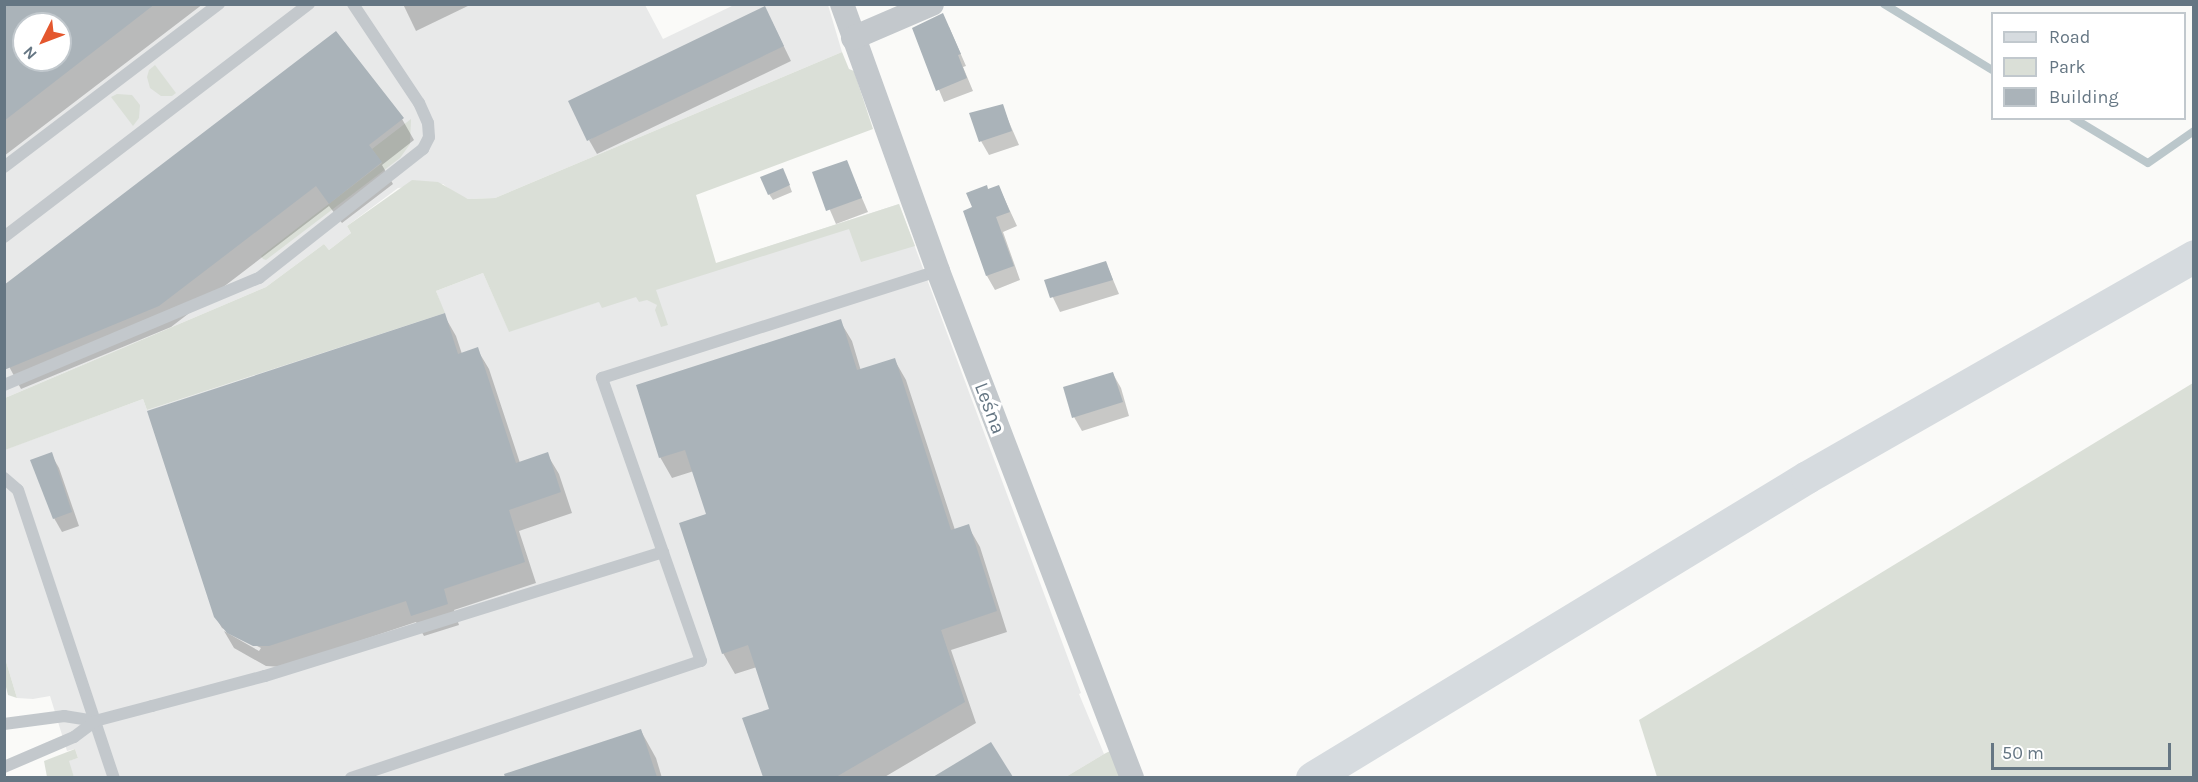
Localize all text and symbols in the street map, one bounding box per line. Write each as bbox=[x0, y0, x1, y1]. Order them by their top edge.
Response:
north arrow bbox=[12, 12, 72, 72]
legend bbox=[1991, 12, 2186, 120]
text: Road bbox=[2049, 26, 2090, 48]
text: N bbox=[19, 42, 41, 64]
text: Park bbox=[2049, 56, 2086, 78]
text: Building bbox=[2049, 86, 2119, 108]
street label: Leśna bbox=[969, 379, 1011, 437]
scale bar bbox=[1994, 731, 2174, 769]
text: 50 m bbox=[2002, 742, 2044, 764]

